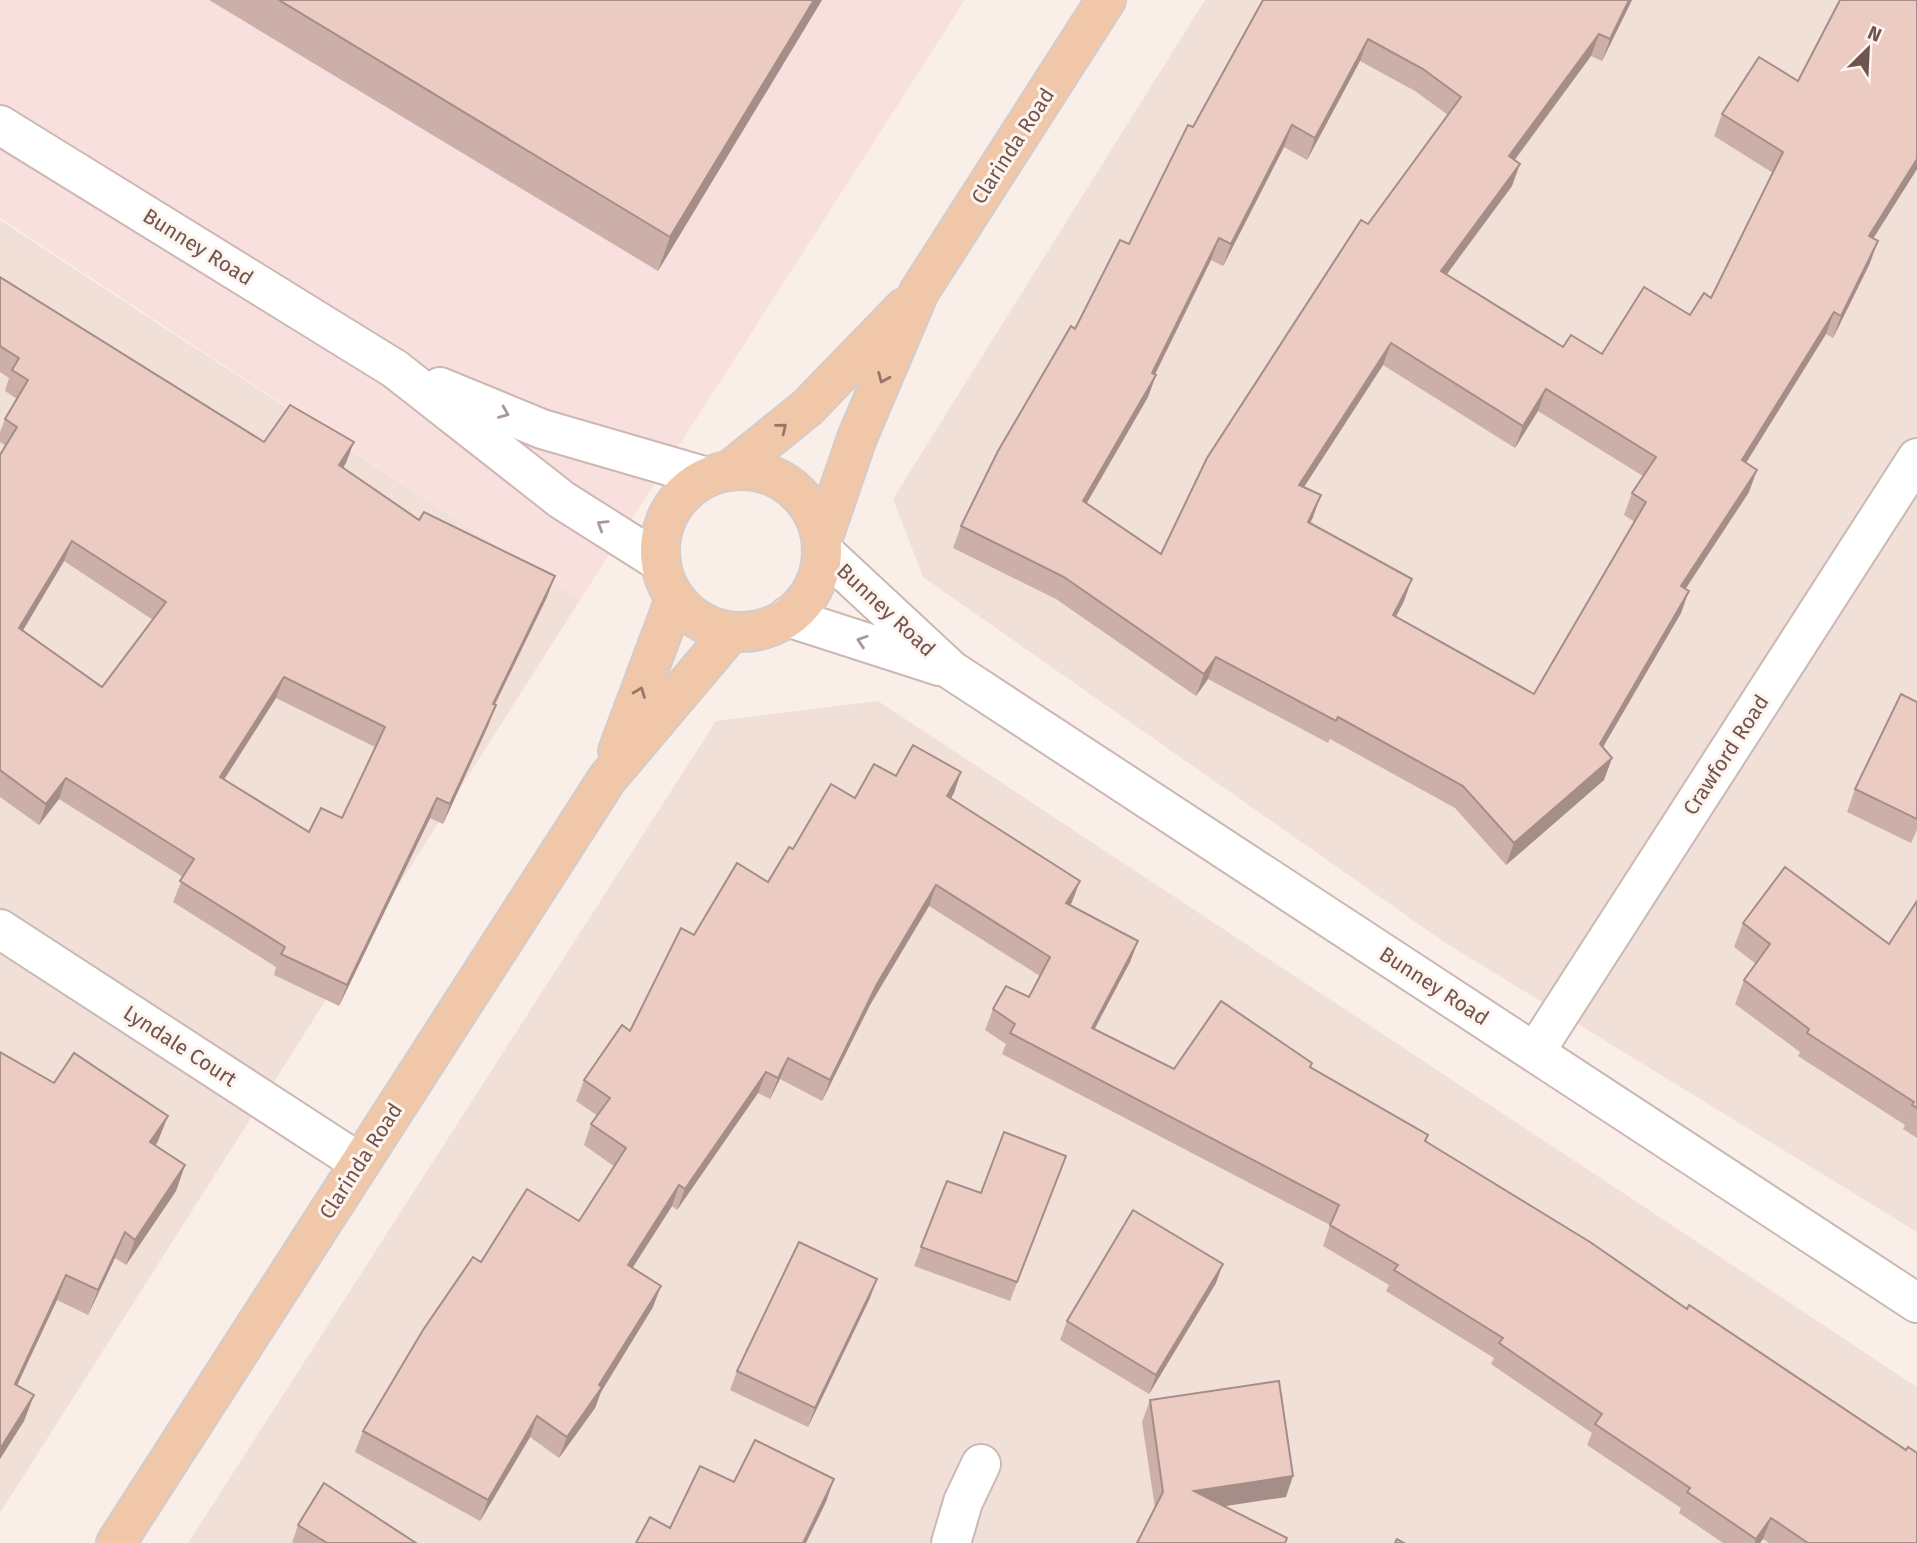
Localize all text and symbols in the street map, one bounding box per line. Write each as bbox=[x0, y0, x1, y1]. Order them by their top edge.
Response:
north arrow bbox=[1833, 14, 1903, 84]
text: N bbox=[1864, 21, 1885, 47]
street label: Clarinda Road bbox=[966, 83, 1060, 209]
street label: Bunney Road bbox=[138, 203, 258, 291]
one-way arrow bbox=[877, 370, 891, 383]
one-way arrow bbox=[497, 405, 509, 419]
one-way arrow bbox=[774, 423, 787, 436]
one-way arrow bbox=[597, 521, 610, 534]
street label: Bunney Road bbox=[831, 558, 941, 662]
one-way arrow bbox=[857, 635, 869, 650]
one-way arrow bbox=[631, 687, 645, 699]
street label: Crawford Road bbox=[1677, 690, 1775, 820]
street label: Bunney Road bbox=[1374, 941, 1494, 1031]
street label: Lyndale Court bbox=[118, 1000, 242, 1093]
street label: Clarinda Road bbox=[314, 1098, 408, 1224]

